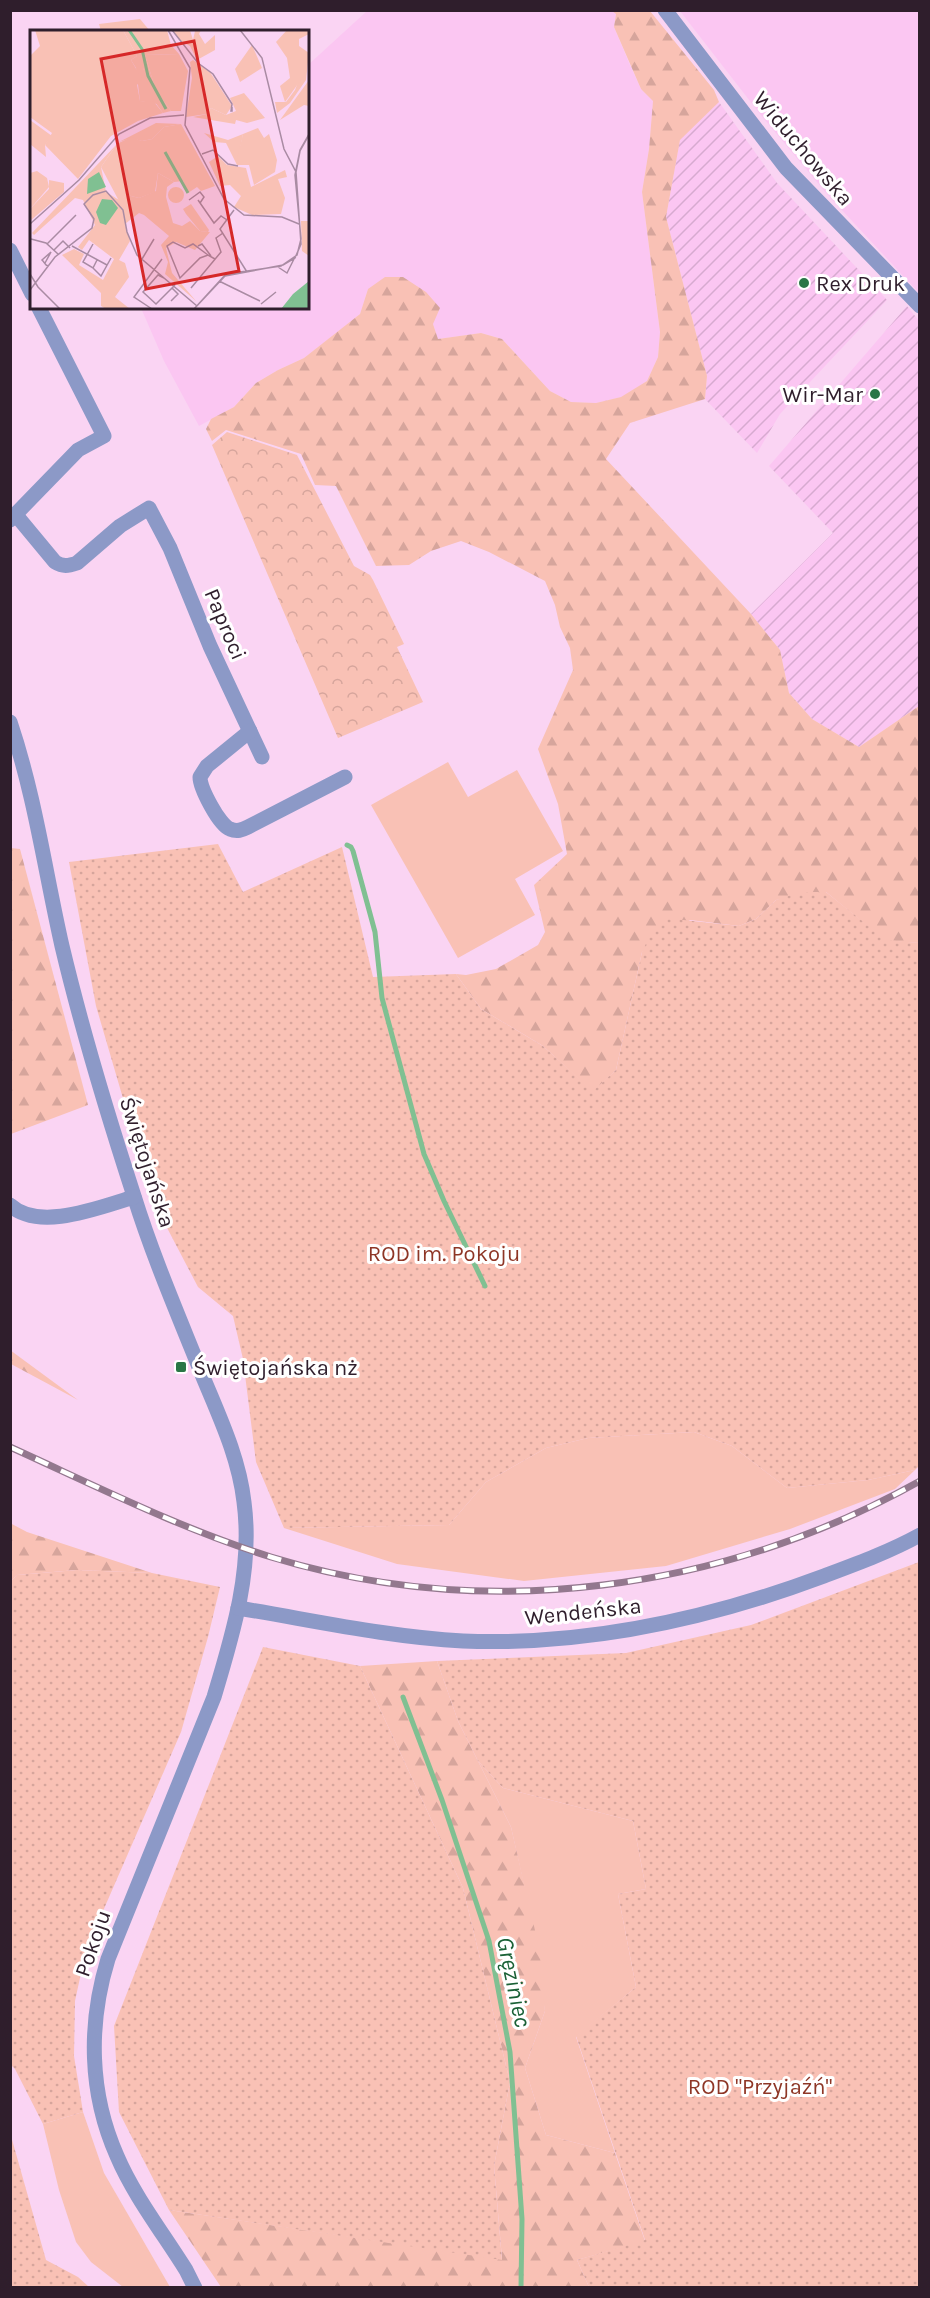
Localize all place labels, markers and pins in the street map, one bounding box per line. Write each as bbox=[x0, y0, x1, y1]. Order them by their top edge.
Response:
place label: Rex Druk bbox=[816, 271, 905, 297]
marker: Rex Druk bbox=[797, 276, 811, 290]
place label: Wir-Mar bbox=[782, 382, 863, 408]
marker: Wir-Mar bbox=[868, 387, 882, 401]
place label: Świętojańska nż bbox=[193, 1354, 358, 1381]
marker: Świętojańska nż bbox=[174, 1360, 188, 1374]

